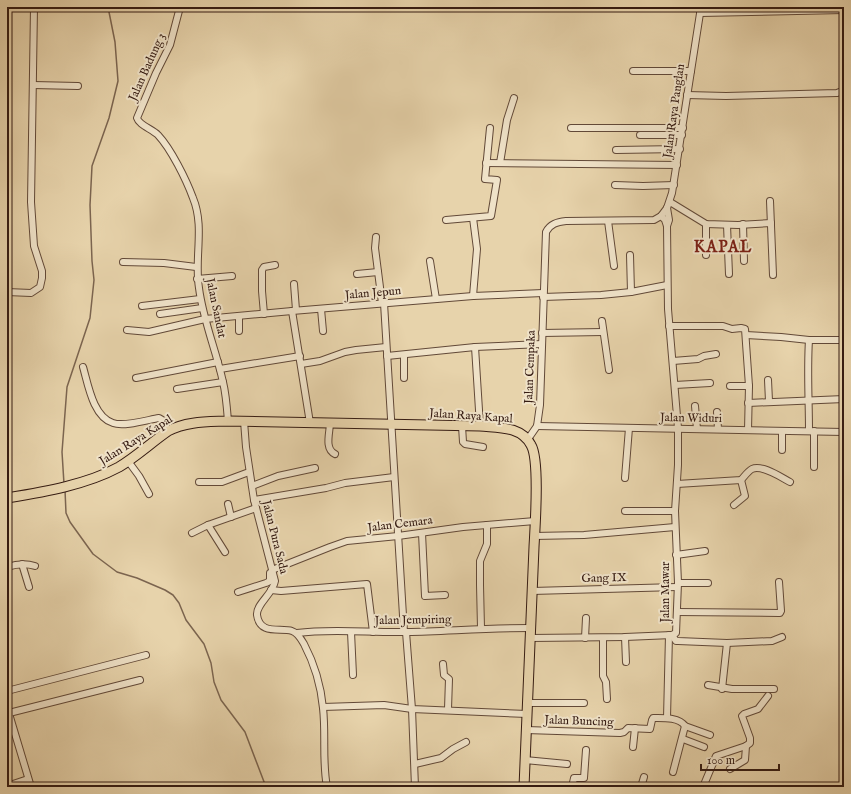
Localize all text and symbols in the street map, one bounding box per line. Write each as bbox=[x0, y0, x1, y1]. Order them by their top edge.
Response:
street label: Jalan Badung 3 bbox=[124, 31, 170, 106]
street label: Jalan Raya Panglan bbox=[660, 62, 689, 161]
district label: KAPAL bbox=[694, 238, 752, 258]
street label: Jalan Sandat bbox=[201, 275, 230, 339]
street label: Jalan Jepun bbox=[342, 283, 402, 304]
street label: Jalan Cempaka bbox=[521, 329, 540, 406]
street label: Jalan Raya Kapal bbox=[427, 405, 514, 427]
street label: Jalan Widuri bbox=[658, 410, 722, 427]
street label: Jalan Raya Kapal bbox=[95, 411, 177, 470]
street label: Jalan Pura Sada bbox=[257, 497, 292, 576]
street label: Jalan Cemara bbox=[365, 512, 434, 537]
street label: Jalan Mawar bbox=[658, 561, 674, 625]
street label: Gang IX bbox=[581, 570, 627, 586]
street label: Jalan Jempiring bbox=[372, 612, 452, 629]
street label: Jalan Buncing bbox=[542, 712, 614, 731]
scale bar bbox=[701, 746, 779, 772]
text: 100 m bbox=[707, 753, 735, 768]

